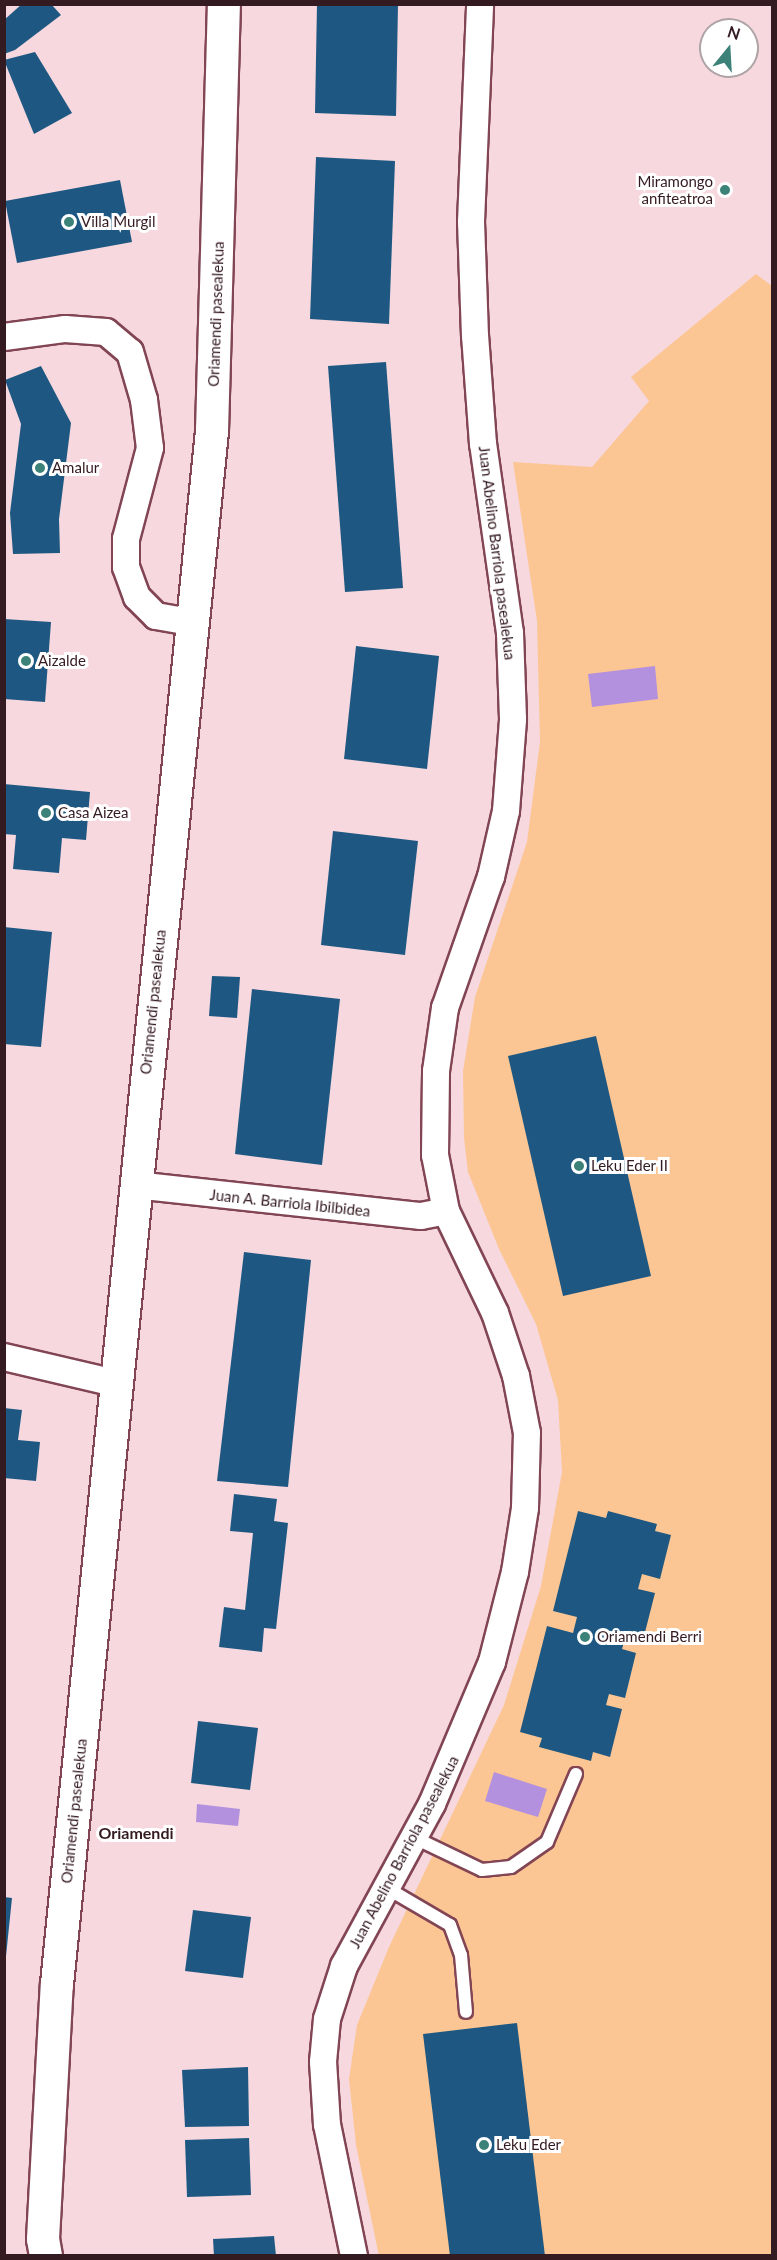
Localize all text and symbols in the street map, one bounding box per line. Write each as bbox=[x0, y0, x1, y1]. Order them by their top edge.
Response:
north arrow bbox=[699, 18, 759, 78]
text: N bbox=[725, 21, 743, 43]
place label: Miramongo anfiteatroa bbox=[637, 172, 713, 207]
marker: Miramongo anfiteatroa bbox=[718, 183, 732, 197]
place label: Villa Murgil bbox=[81, 213, 156, 231]
marker: Villa Murgil bbox=[62, 215, 76, 229]
street label: Oriamendi pasealekua bbox=[204, 241, 228, 387]
street label: Juan Abelino Barriola pasealekua bbox=[475, 445, 519, 661]
place label: Amalur bbox=[52, 459, 99, 477]
marker: Amalur bbox=[33, 461, 47, 475]
place label: Aizalde bbox=[38, 652, 86, 670]
marker: Aizalde bbox=[19, 654, 33, 668]
place label: Casa Aizea bbox=[58, 804, 129, 822]
marker: Casa Aizea bbox=[39, 806, 53, 820]
street label: Oriamendi pasealekua bbox=[136, 929, 170, 1075]
place label: Leku Eder II bbox=[591, 1157, 668, 1175]
marker: Leku Eder II bbox=[572, 1159, 586, 1173]
street label: Juan A. Barriola Ibilbidea bbox=[209, 1186, 371, 1220]
place label: Oriamendi Berri bbox=[597, 1628, 702, 1646]
marker: Oriamendi Berri bbox=[578, 1630, 592, 1644]
street label: Oriamendi pasealekua bbox=[57, 1738, 91, 1884]
street label: Juan Abelino Barriola pasealekua bbox=[345, 1752, 463, 1952]
district label: Oriamendi bbox=[98, 1823, 174, 1843]
place label: Leku Eder bbox=[496, 2136, 561, 2154]
marker: Leku Eder bbox=[477, 2138, 491, 2152]

